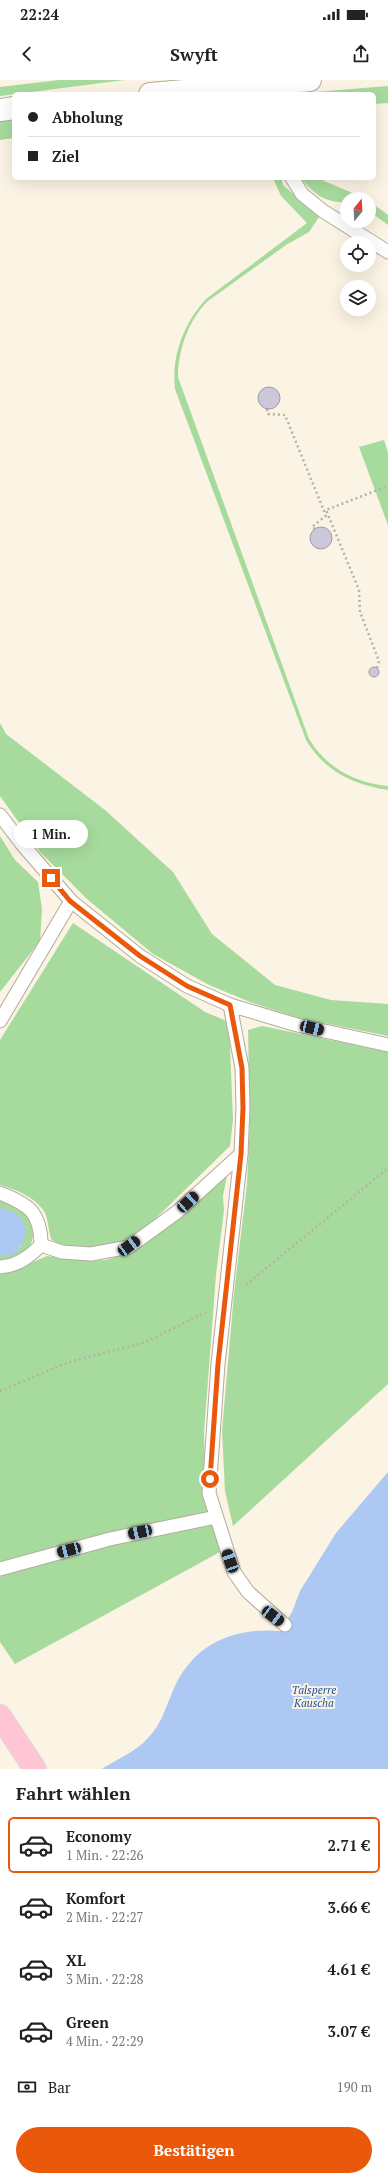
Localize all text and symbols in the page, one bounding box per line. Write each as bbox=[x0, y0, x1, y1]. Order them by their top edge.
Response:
text: 22:24 bbox=[20, 4, 59, 24]
text: Swyft bbox=[170, 42, 218, 66]
icon: back bbox=[16, 43, 38, 65]
icon: share bbox=[350, 43, 372, 65]
text: Abholung bbox=[52, 107, 123, 127]
text: Ziel bbox=[52, 146, 80, 166]
north arrow bbox=[340, 192, 376, 228]
map controls bbox=[340, 192, 376, 316]
button: locate bbox=[340, 236, 376, 272]
button: layers bbox=[340, 280, 376, 316]
callout: 1 Min. bbox=[14, 820, 88, 848]
text: 1 Min. bbox=[31, 825, 71, 843]
route end bbox=[42, 869, 60, 887]
car bbox=[299, 1019, 325, 1037]
car bbox=[175, 1190, 201, 1214]
car bbox=[116, 1234, 142, 1258]
route start bbox=[201, 1470, 219, 1488]
car bbox=[127, 1524, 153, 1540]
car bbox=[56, 1541, 82, 1559]
car bbox=[220, 1548, 240, 1574]
car bbox=[260, 1604, 286, 1628]
water label: Talsperre Kauscha bbox=[292, 1683, 336, 1710]
text: Fahrt wählen bbox=[16, 1781, 131, 1805]
text: Economy bbox=[66, 1826, 131, 1846]
icon: car bbox=[18, 1827, 54, 1863]
text: 2.71 € bbox=[328, 1835, 370, 1855]
text: 1 Min. · 22:26 bbox=[66, 1846, 144, 1864]
text: Komfort bbox=[66, 1888, 125, 1908]
icon: car bbox=[18, 1889, 54, 1925]
text: 3.66 € bbox=[328, 1897, 370, 1917]
text: 2 Min. · 22:27 bbox=[66, 1908, 144, 1926]
text: XL bbox=[66, 1950, 86, 1970]
icon: car bbox=[18, 1951, 54, 1987]
text: 4.61 € bbox=[328, 1959, 370, 1979]
text: 3 Min. · 22:28 bbox=[66, 1970, 144, 1988]
text: Green bbox=[66, 2012, 109, 2032]
icon: car bbox=[18, 2013, 54, 2049]
text: 3.07 € bbox=[328, 2021, 370, 2041]
text: 4 Min. · 22:29 bbox=[66, 2032, 144, 2050]
icon: cash bbox=[16, 2076, 38, 2098]
text: Bar bbox=[48, 2077, 71, 2097]
text: 190 m bbox=[337, 2078, 372, 2096]
button: Bestätigen bbox=[16, 2127, 372, 2173]

